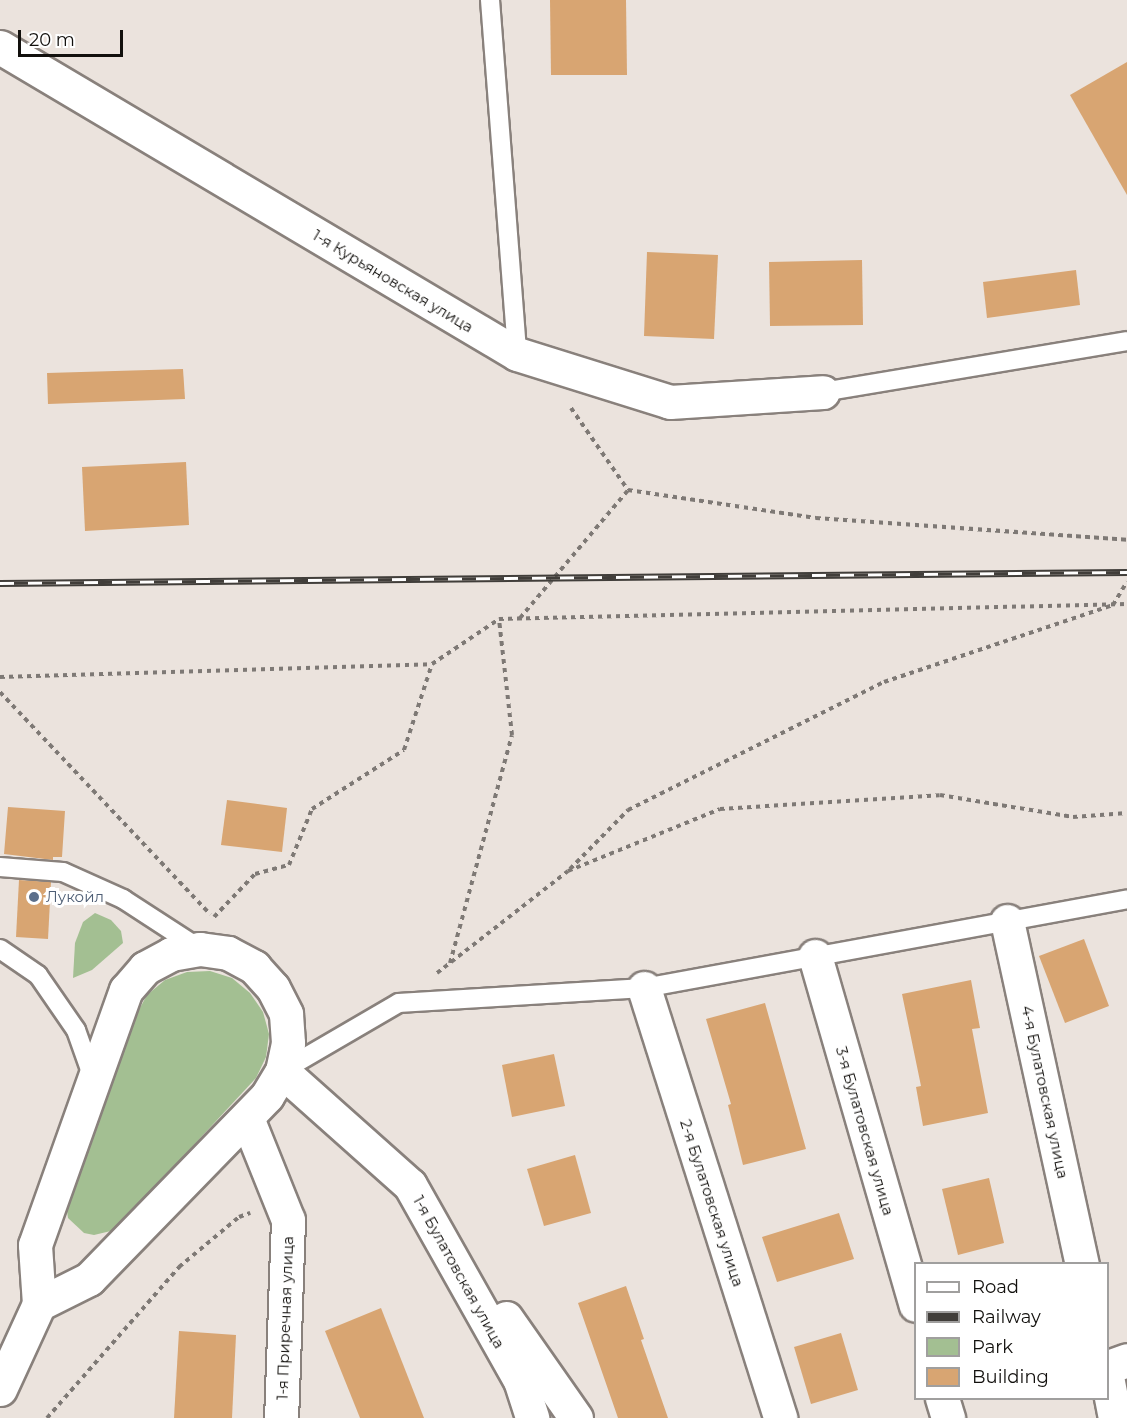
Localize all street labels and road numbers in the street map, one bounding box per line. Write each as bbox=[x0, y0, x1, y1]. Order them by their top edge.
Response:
street label: 1-я Курьяновская улица bbox=[310, 226, 476, 336]
street label: 4-я Булатовская улица bbox=[1018, 1004, 1072, 1180]
street label: 3-я Булатовская улица bbox=[832, 1045, 898, 1217]
street label: 2-я Булатовская улица bbox=[676, 1117, 748, 1289]
street label: 1-я Булатовская улица bbox=[409, 1193, 509, 1351]
street label: 1-я Приречная улица bbox=[273, 1236, 297, 1400]

